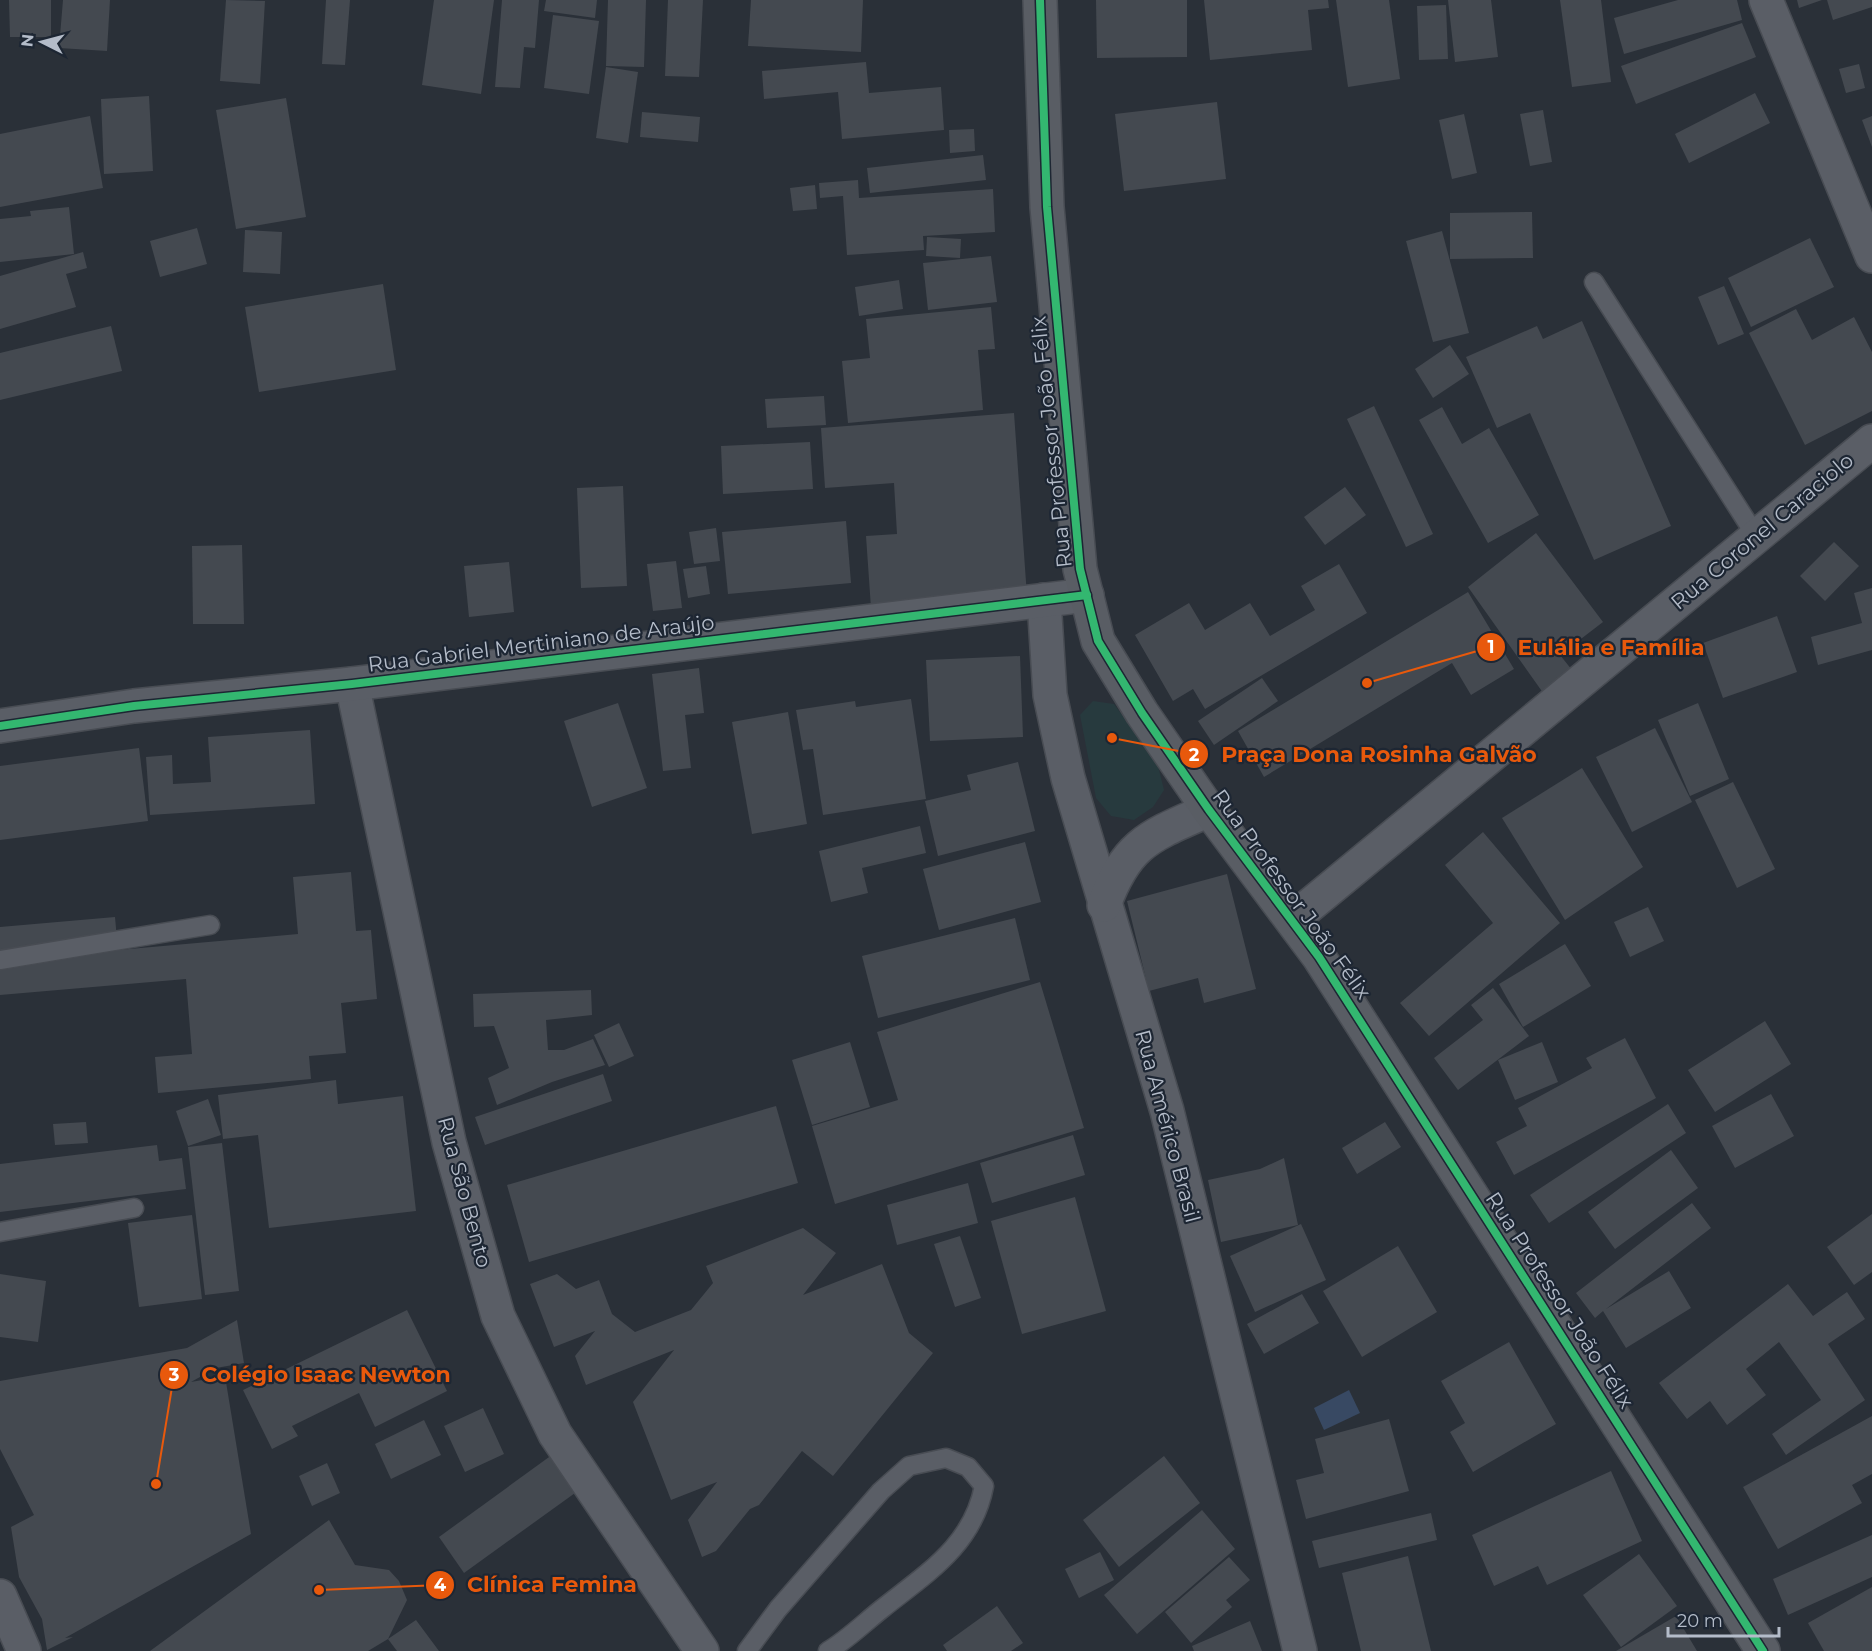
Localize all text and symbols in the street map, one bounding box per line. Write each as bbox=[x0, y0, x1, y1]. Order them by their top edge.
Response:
north arrow bbox=[12, 12, 72, 72]
text: N bbox=[17, 33, 38, 48]
street label: Rua Professor João Félix bbox=[1025, 315, 1077, 569]
street label: Rua Coronel Caraciolo bbox=[1666, 447, 1858, 615]
street label: Rua Gabriel Mertiniano de Araújo bbox=[366, 609, 716, 677]
callout: Eulália e Família bbox=[1476, 627, 1717, 667]
text: Eulália e Família bbox=[1518, 634, 1704, 661]
text: 1 bbox=[1487, 636, 1495, 658]
callout: Praça Dona Rosinha Galvão bbox=[1179, 734, 1548, 774]
text: Praça Dona Rosinha Galvão bbox=[1221, 741, 1537, 768]
text: 2 bbox=[1189, 744, 1200, 766]
street label: Rua Professor João Félix bbox=[1208, 784, 1376, 1004]
street label: Rua Américo Brasil bbox=[1130, 1027, 1206, 1225]
street label: Rua São Bento bbox=[433, 1114, 497, 1270]
street label: Rua Professor João Félix bbox=[1481, 1187, 1639, 1413]
callout: Colégio Isaac Newton bbox=[159, 1355, 463, 1395]
text: Colégio Isaac Newton bbox=[201, 1361, 451, 1388]
text: 3 bbox=[168, 1364, 180, 1386]
callout: Clínica Femina bbox=[425, 1565, 649, 1605]
text: Clínica Femina bbox=[467, 1571, 637, 1598]
text: 4 bbox=[434, 1574, 447, 1596]
scale bar bbox=[1668, 1600, 1779, 1638]
text: 20 m bbox=[1677, 1610, 1723, 1632]

